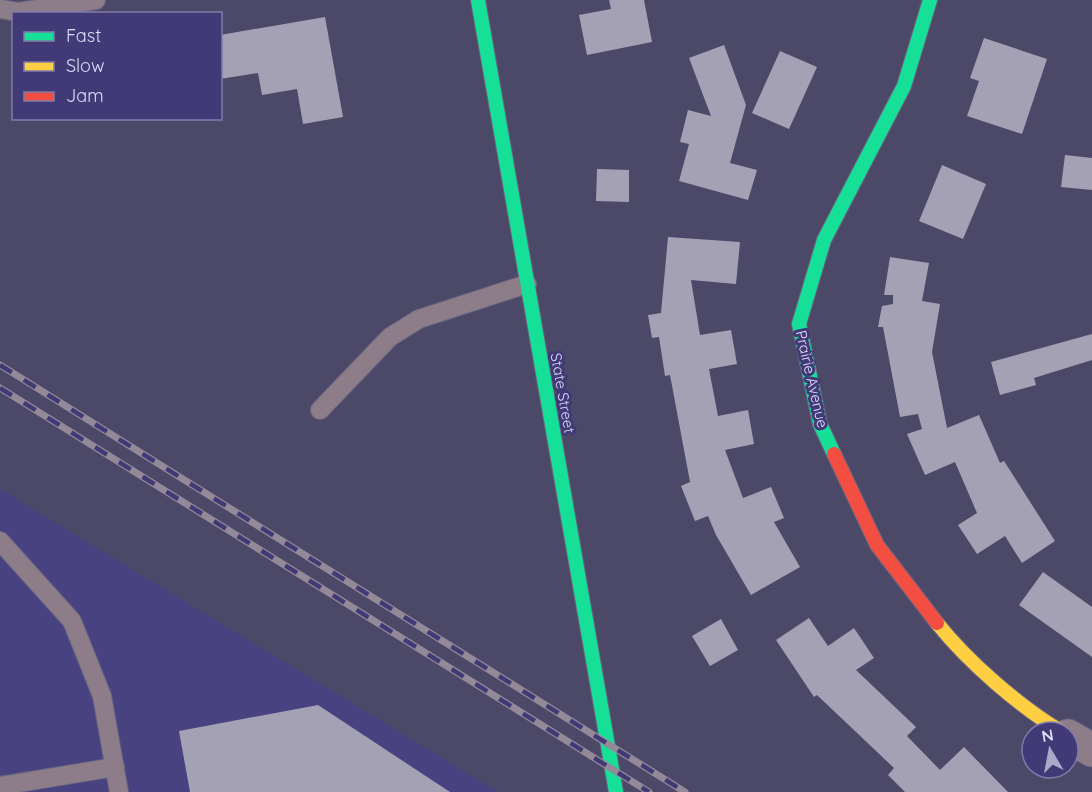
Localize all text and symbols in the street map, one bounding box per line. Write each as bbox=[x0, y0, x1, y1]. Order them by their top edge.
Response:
legend bbox=[12, 12, 222, 120]
text: Fast bbox=[66, 24, 101, 47]
text: Slow bbox=[66, 54, 104, 77]
text: Jam bbox=[66, 84, 104, 107]
street label: Prairie Avenue bbox=[792, 328, 832, 430]
street label: State Street bbox=[547, 351, 579, 435]
north arrow bbox=[1020, 720, 1080, 780]
text: N bbox=[1040, 724, 1055, 746]

